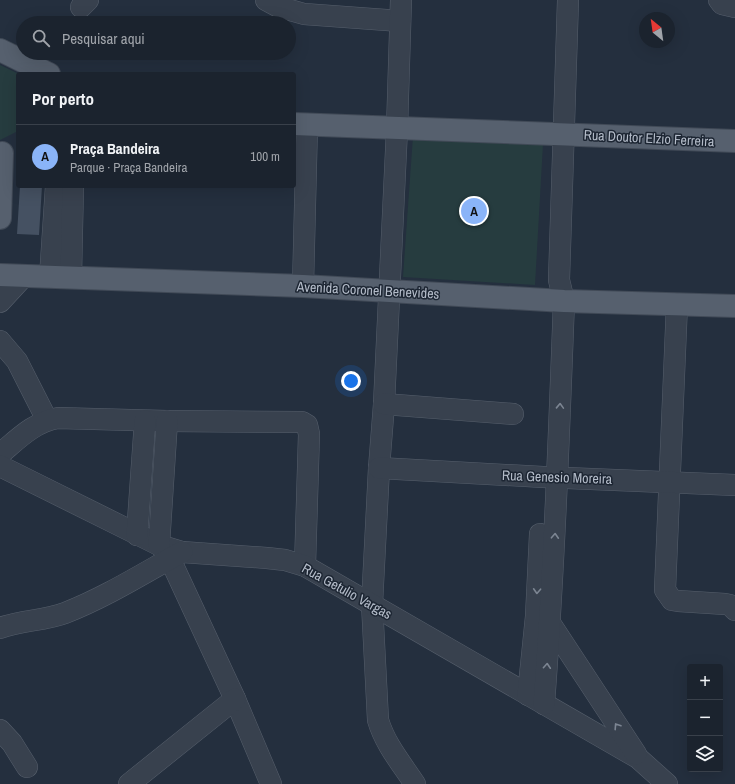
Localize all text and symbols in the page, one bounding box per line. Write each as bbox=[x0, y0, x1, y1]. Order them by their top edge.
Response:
north arrow bbox=[639, 12, 675, 48]
search box bbox=[16, 16, 296, 60]
icon: search bbox=[30, 27, 52, 49]
text: Pesquisar aqui bbox=[62, 28, 145, 49]
text: Por perto bbox=[32, 87, 94, 110]
street label: Rua Doutor Elzio Ferreira bbox=[583, 126, 715, 150]
text: Praça Bandeira bbox=[70, 138, 160, 159]
text: A bbox=[41, 148, 49, 165]
text: 100 m bbox=[250, 148, 280, 165]
text: Parque · Praça Bandeira bbox=[70, 159, 187, 176]
pin: A bbox=[461, 196, 487, 226]
street label: Avenida Coronel Benevides bbox=[295, 277, 440, 303]
your location bbox=[341, 371, 361, 391]
one-way arrow bbox=[556, 403, 565, 409]
street label: Rua Genesio Moreira bbox=[502, 466, 613, 488]
one-way arrow bbox=[550, 533, 559, 539]
street label: Rua Getulio Vargas bbox=[299, 559, 395, 623]
one-way arrow bbox=[533, 588, 541, 594]
one-way arrow bbox=[542, 662, 551, 669]
map controls bbox=[687, 664, 723, 772]
button: + bbox=[687, 664, 723, 700]
button: − bbox=[687, 700, 723, 736]
one-way arrow bbox=[615, 723, 622, 730]
button: layers bbox=[687, 736, 723, 772]

